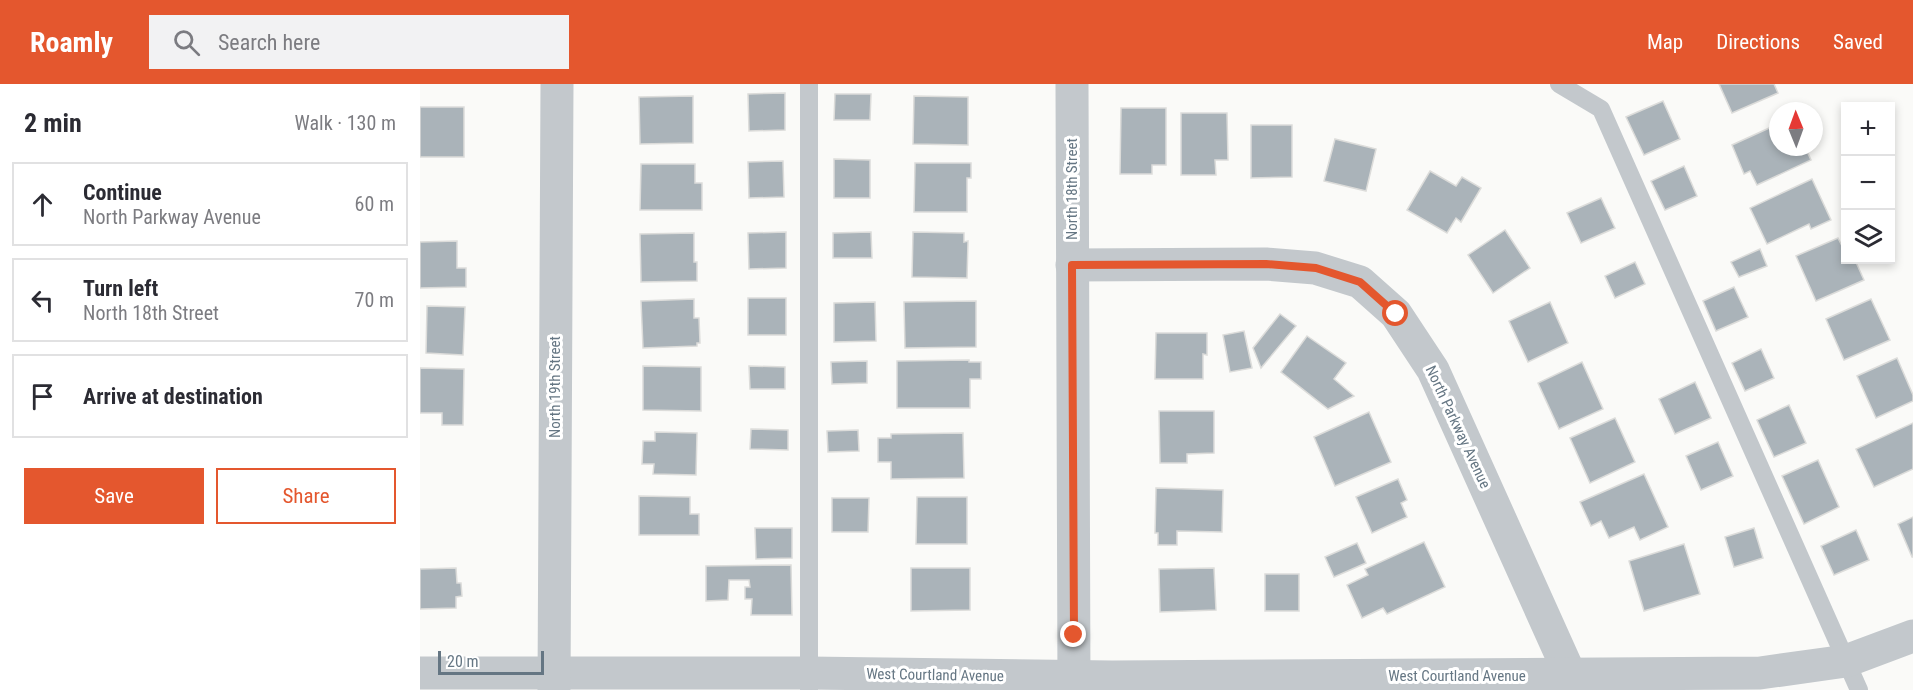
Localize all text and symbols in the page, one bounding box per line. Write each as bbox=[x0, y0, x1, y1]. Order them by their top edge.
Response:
search box bbox=[149, 15, 569, 69]
text: Roamly bbox=[30, 26, 113, 59]
icon: search bbox=[170, 26, 203, 59]
text: Search here bbox=[218, 30, 320, 55]
text: Map bbox=[1647, 30, 1683, 54]
text: Directions bbox=[1716, 30, 1800, 54]
text: Saved bbox=[1833, 30, 1883, 54]
north arrow bbox=[1769, 102, 1823, 156]
map controls bbox=[1841, 102, 1895, 264]
button: + bbox=[1841, 102, 1895, 156]
text: 2 min bbox=[24, 108, 82, 138]
text: Walk · 130 m bbox=[295, 111, 396, 135]
street label: North 18th Street bbox=[1063, 138, 1081, 240]
button: − bbox=[1841, 156, 1895, 210]
text: Continue bbox=[83, 180, 162, 205]
icon: ahead bbox=[26, 188, 59, 221]
text: 60 m bbox=[355, 192, 394, 216]
text: North Parkway Avenue bbox=[83, 205, 261, 229]
button: layers bbox=[1841, 210, 1895, 264]
text: Turn left bbox=[83, 276, 158, 301]
icon: left bbox=[26, 284, 59, 317]
text: 70 m bbox=[355, 288, 394, 312]
route start bbox=[1382, 300, 1408, 326]
text: North 18th Street bbox=[83, 301, 219, 325]
street label: North 19th Street bbox=[546, 336, 564, 438]
street label: North Parkway Avenue bbox=[1422, 363, 1494, 491]
icon: arrive bbox=[26, 380, 59, 413]
text: Arrive at destination bbox=[83, 384, 263, 409]
button: Save bbox=[24, 468, 204, 524]
button: Share bbox=[216, 468, 396, 524]
route end bbox=[1060, 621, 1086, 647]
scale bar bbox=[438, 648, 544, 676]
text: 20 m bbox=[447, 652, 479, 671]
street label: West Courtland Avenue bbox=[866, 665, 1004, 685]
street label: West Courtland Avenue bbox=[1388, 667, 1526, 685]

